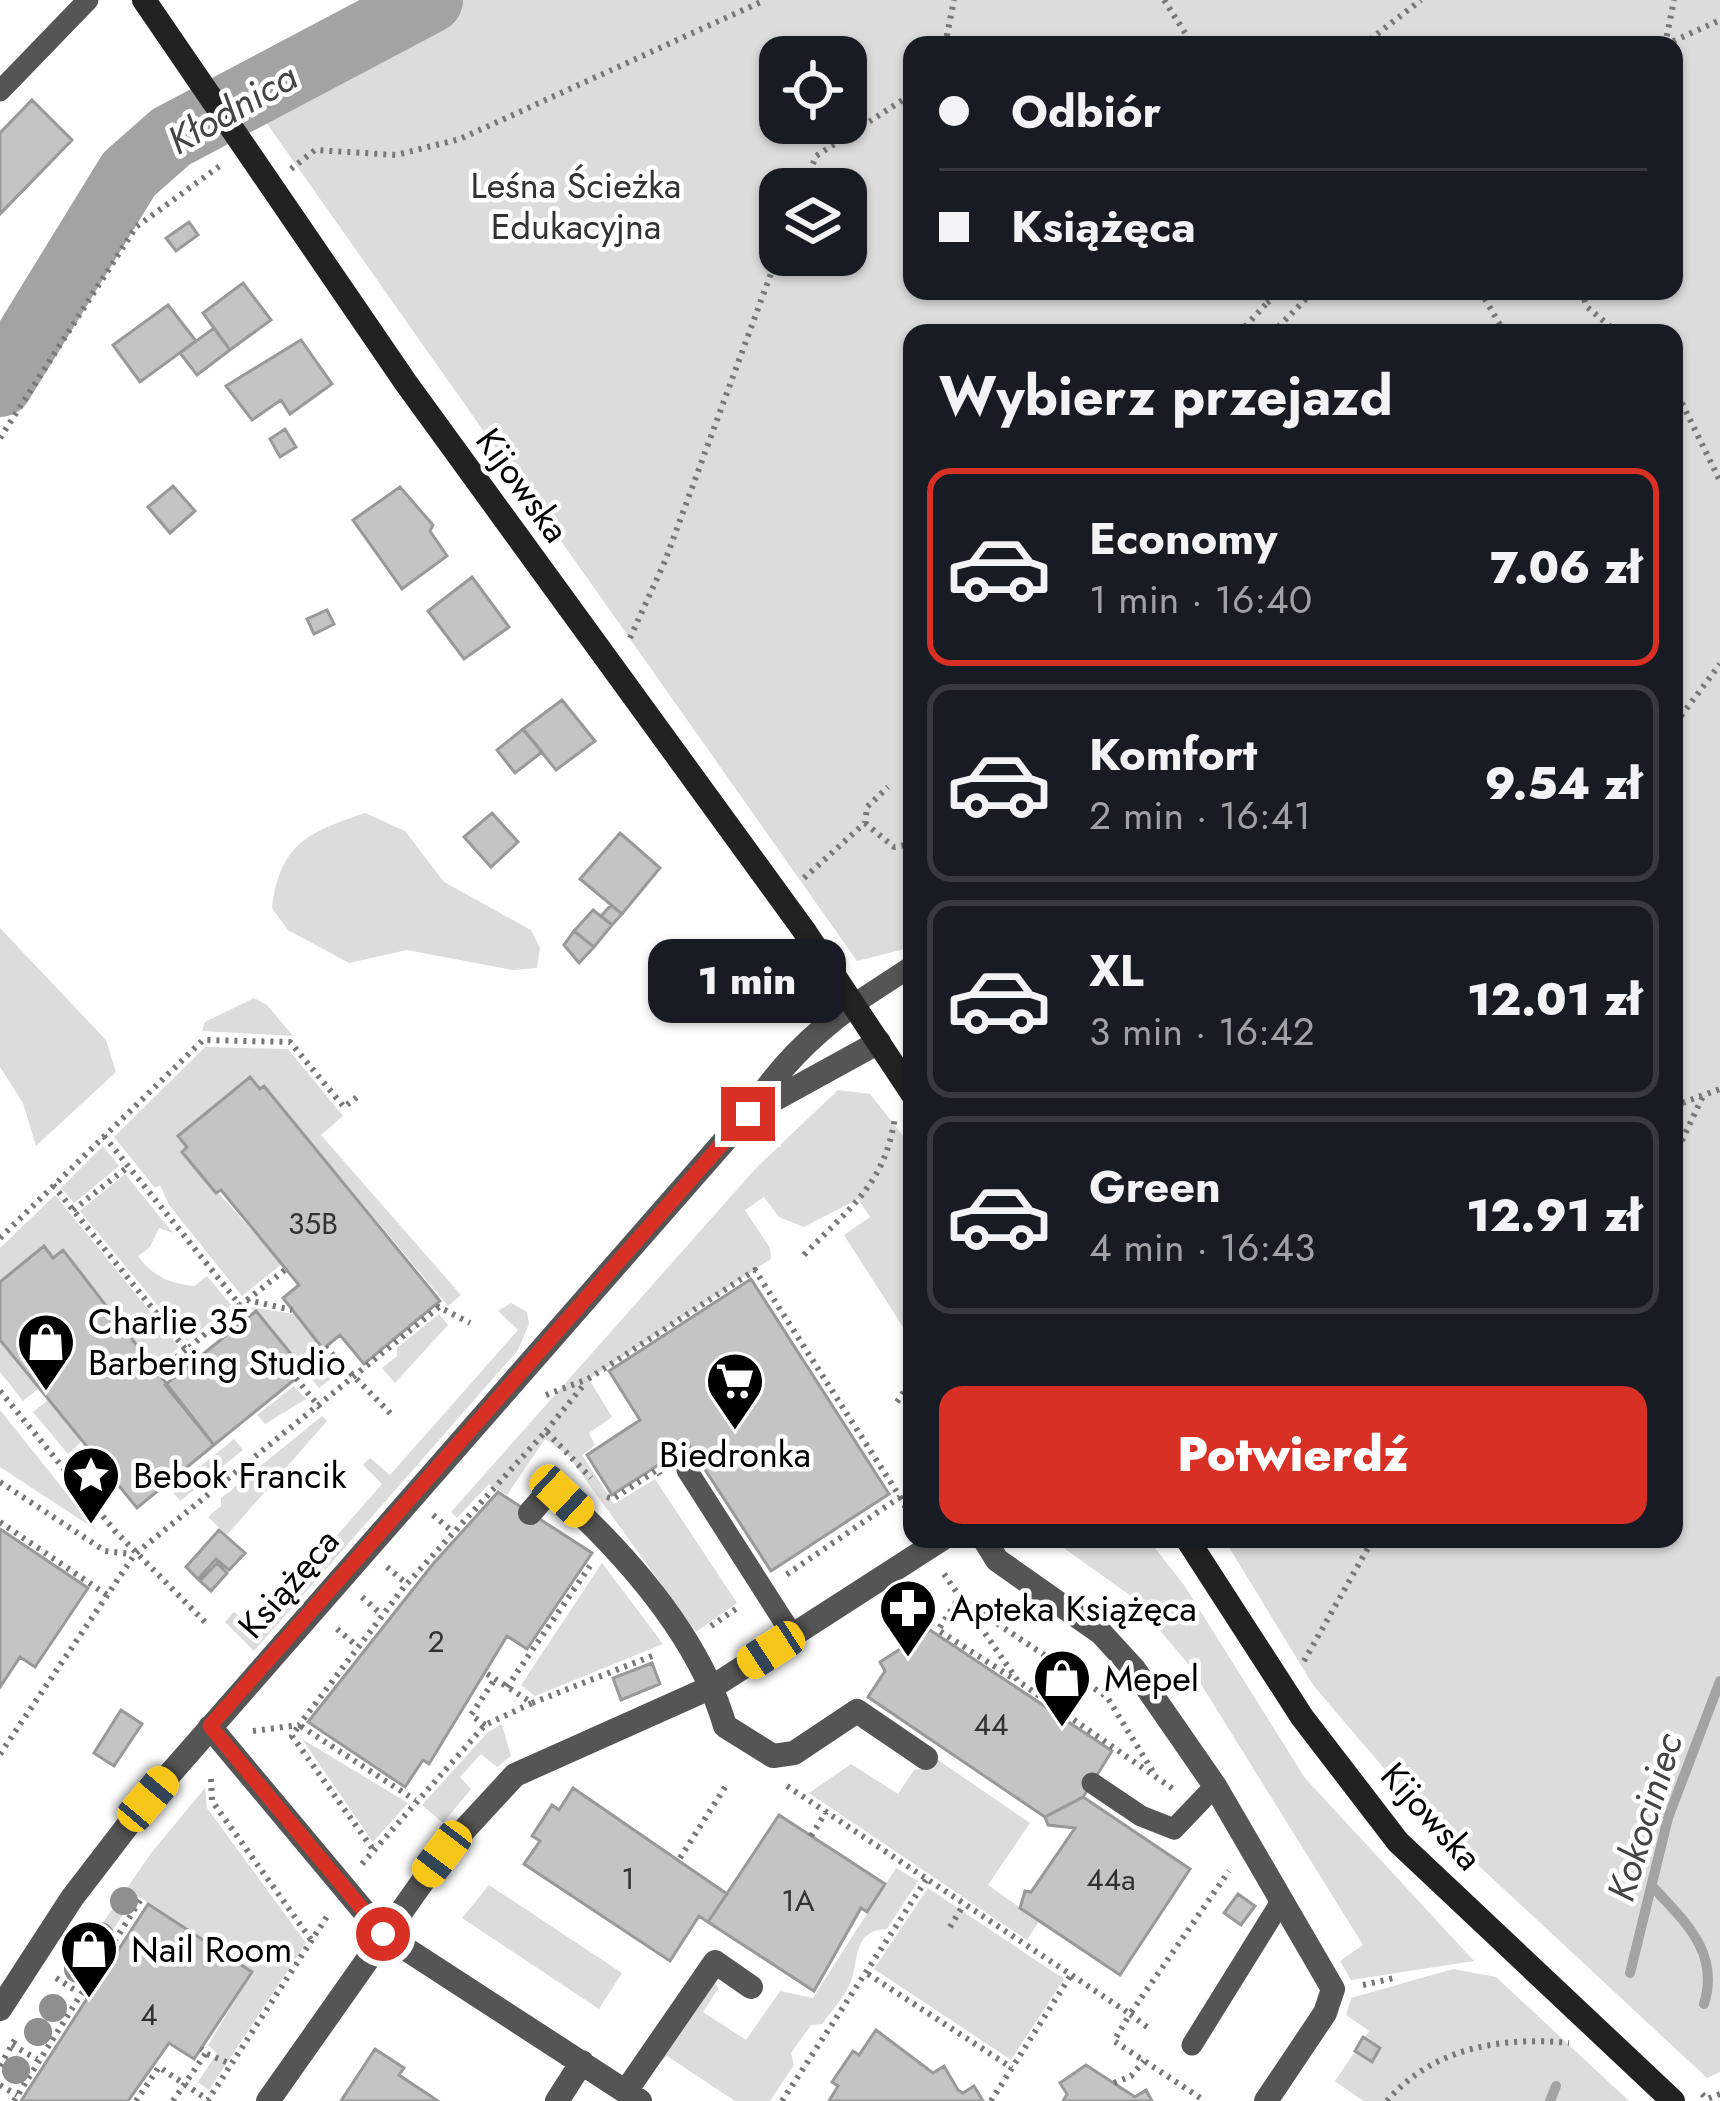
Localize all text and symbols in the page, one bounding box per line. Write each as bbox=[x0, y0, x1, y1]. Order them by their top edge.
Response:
map controls bbox=[759, 36, 867, 276]
button: locate bbox=[759, 36, 867, 144]
water label: Kłodnica bbox=[157, 48, 308, 169]
text: Odbiór bbox=[1011, 79, 1161, 144]
park label: Leśna Ścieżka Edukacyjna bbox=[471, 159, 681, 252]
button: layers bbox=[759, 168, 867, 276]
text: Książęca bbox=[1011, 194, 1196, 259]
text: Wybierz przejazd bbox=[939, 357, 1393, 435]
street label: Kijowska bbox=[464, 417, 582, 553]
text: Economy bbox=[1089, 506, 1277, 571]
icon: car bbox=[945, 513, 1053, 621]
text: 7.06 zł bbox=[1490, 535, 1641, 600]
text: 1 min · 16:40 bbox=[1089, 571, 1312, 628]
text: Komfort bbox=[1089, 722, 1257, 787]
icon: car bbox=[945, 729, 1053, 837]
text: 9.54 zł bbox=[1484, 751, 1641, 816]
text: 2 min · 16:41 bbox=[1089, 787, 1311, 844]
text: XL bbox=[1089, 938, 1144, 1003]
callout: 1 min bbox=[649, 940, 847, 1024]
icon: car bbox=[945, 945, 1053, 1053]
text: 1 min bbox=[698, 952, 796, 1009]
text: 12.01 zł bbox=[1467, 967, 1641, 1032]
text: 3 min · 16:42 bbox=[1089, 1003, 1315, 1060]
route end bbox=[721, 1087, 775, 1141]
text: Green bbox=[1089, 1154, 1221, 1219]
icon: car bbox=[945, 1161, 1053, 1269]
text: 12.91 zł bbox=[1466, 1183, 1641, 1248]
house number: 35B bbox=[288, 1202, 338, 1245]
text: 4 min · 16:43 bbox=[1089, 1219, 1315, 1276]
place label: Charlie 35 Barbering Studio bbox=[88, 1295, 346, 1388]
shop icon: Charlie 35 Barbering Studio bbox=[15, 1311, 77, 1393]
supermarket icon: Biedronka bbox=[704, 1350, 766, 1432]
button: Potwierdź bbox=[939, 1386, 1647, 1524]
place label: Biedronka bbox=[659, 1428, 811, 1480]
place icon: Bebok Francik bbox=[60, 1444, 122, 1526]
place label: Bebok Francik bbox=[133, 1449, 347, 1501]
car bbox=[523, 1458, 601, 1534]
street label: Książęca bbox=[225, 1516, 351, 1650]
pharmacy icon: Apteka Książęca bbox=[877, 1577, 939, 1659]
place label: Apteka Książęca bbox=[950, 1582, 1197, 1634]
car bbox=[731, 1615, 811, 1685]
house number: 2 bbox=[427, 1620, 445, 1663]
shop icon: Mepel bbox=[1031, 1647, 1093, 1729]
place label: Mepel bbox=[1104, 1652, 1199, 1704]
house number: 44 bbox=[974, 1703, 1008, 1746]
water label: Kokociniec bbox=[1592, 1725, 1697, 1908]
street label: Kijowska bbox=[1369, 1750, 1495, 1882]
car bbox=[111, 1760, 185, 1838]
car bbox=[406, 1814, 478, 1894]
house number: 1 bbox=[621, 1857, 635, 1900]
house number: 44a bbox=[1086, 1858, 1136, 1901]
house number: 1A bbox=[781, 1879, 815, 1922]
route start bbox=[356, 1907, 410, 1961]
shop icon: Nail Room bbox=[58, 1918, 120, 2000]
place label: Nail Room bbox=[131, 1923, 292, 1975]
house number: 4 bbox=[140, 1993, 158, 2036]

